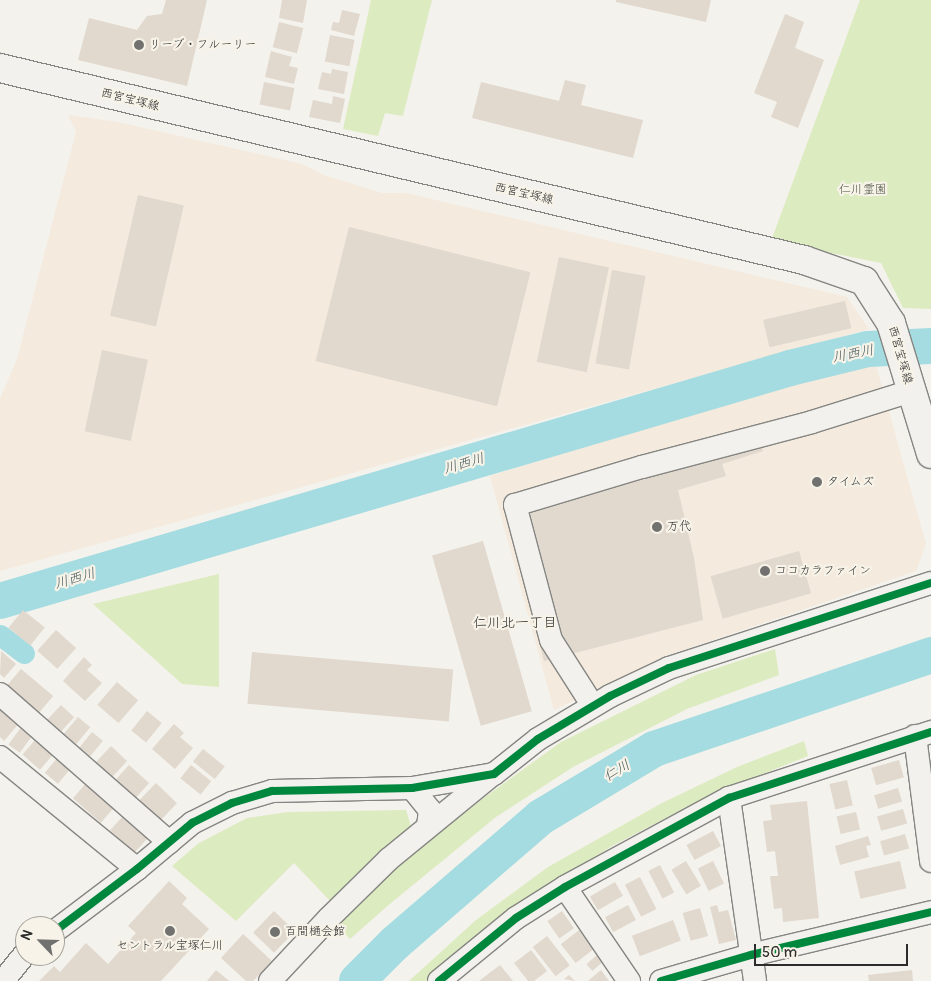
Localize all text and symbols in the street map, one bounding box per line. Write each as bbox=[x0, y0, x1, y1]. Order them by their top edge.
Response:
place label: リーブ・フルーリー bbox=[149, 38, 257, 52]
marker: リーブ・フルーリー bbox=[133, 39, 145, 51]
street label: 西宮宝塚線 bbox=[99, 86, 161, 114]
street label: 西宮宝塚線 bbox=[493, 180, 555, 208]
park label: 仁川霊園 bbox=[839, 183, 887, 197]
street label: 西宮宝塚線 bbox=[885, 324, 915, 386]
water label: 川西川 bbox=[831, 342, 875, 366]
water label: 川西川 bbox=[441, 450, 487, 478]
place label: タイムズ bbox=[827, 475, 875, 489]
marker: タイムズ bbox=[811, 476, 823, 488]
place label: 万代 bbox=[667, 520, 691, 534]
marker: 万代 bbox=[651, 521, 663, 533]
place label: ココカラファイン bbox=[775, 564, 871, 578]
water label: 川西川 bbox=[52, 565, 98, 593]
marker: ココカラファイン bbox=[759, 565, 771, 577]
district label: 仁川北一丁目 bbox=[473, 615, 557, 631]
water label: 仁川 bbox=[601, 757, 633, 785]
north arrow bbox=[15, 916, 65, 966]
marker: セントラル宝塚仁川 bbox=[164, 925, 176, 937]
place label: 百間樋会館 bbox=[285, 925, 345, 939]
marker: 百間樋会館 bbox=[269, 926, 281, 938]
text: N bbox=[17, 927, 36, 943]
scale bar bbox=[756, 934, 910, 966]
place label: セントラル宝塚仁川 bbox=[116, 939, 224, 953]
text: 50 m bbox=[762, 943, 797, 962]

